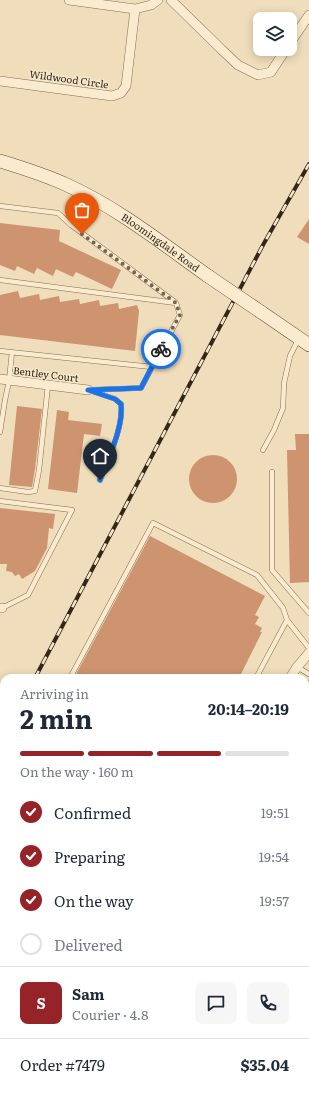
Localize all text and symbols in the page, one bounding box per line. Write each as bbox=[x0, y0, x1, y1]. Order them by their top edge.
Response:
map controls bbox=[253, 12, 297, 56]
button: layers bbox=[253, 12, 297, 56]
street label: Wildwood Circle bbox=[28, 66, 110, 91]
pin bbox=[65, 193, 99, 234]
icon: bag bbox=[71, 199, 93, 221]
street label: Bloomingdale Road bbox=[119, 209, 203, 275]
courier bbox=[141, 329, 181, 369]
icon: bike bbox=[150, 338, 172, 360]
street label: Bentley Court bbox=[12, 362, 80, 385]
pin bbox=[83, 439, 117, 480]
icon: home bbox=[89, 445, 111, 467]
text: Arriving in bbox=[20, 684, 89, 703]
text: 20:14–20:19 bbox=[208, 697, 289, 720]
text: 2 min bbox=[20, 698, 93, 737]
text: On the way · 160 m bbox=[20, 762, 134, 781]
icon: check bbox=[20, 801, 42, 823]
text: Confirmed bbox=[54, 801, 131, 824]
text: 19:51 bbox=[261, 803, 289, 822]
icon: check bbox=[20, 845, 42, 867]
text: Preparing bbox=[54, 845, 125, 868]
text: 19:54 bbox=[259, 847, 289, 866]
icon: check bbox=[20, 889, 42, 911]
text: On the way bbox=[54, 889, 134, 912]
text: 19:57 bbox=[259, 891, 289, 910]
text: Delivered bbox=[54, 933, 123, 956]
text: Sam bbox=[72, 982, 105, 1005]
button: chat bbox=[195, 982, 237, 1024]
button: phone bbox=[247, 982, 289, 1024]
text: S bbox=[36, 991, 46, 1014]
text: Courier · 4.8 bbox=[72, 1005, 148, 1024]
text: Order #7479 bbox=[20, 1053, 105, 1076]
text: $35.04 bbox=[240, 1053, 289, 1076]

